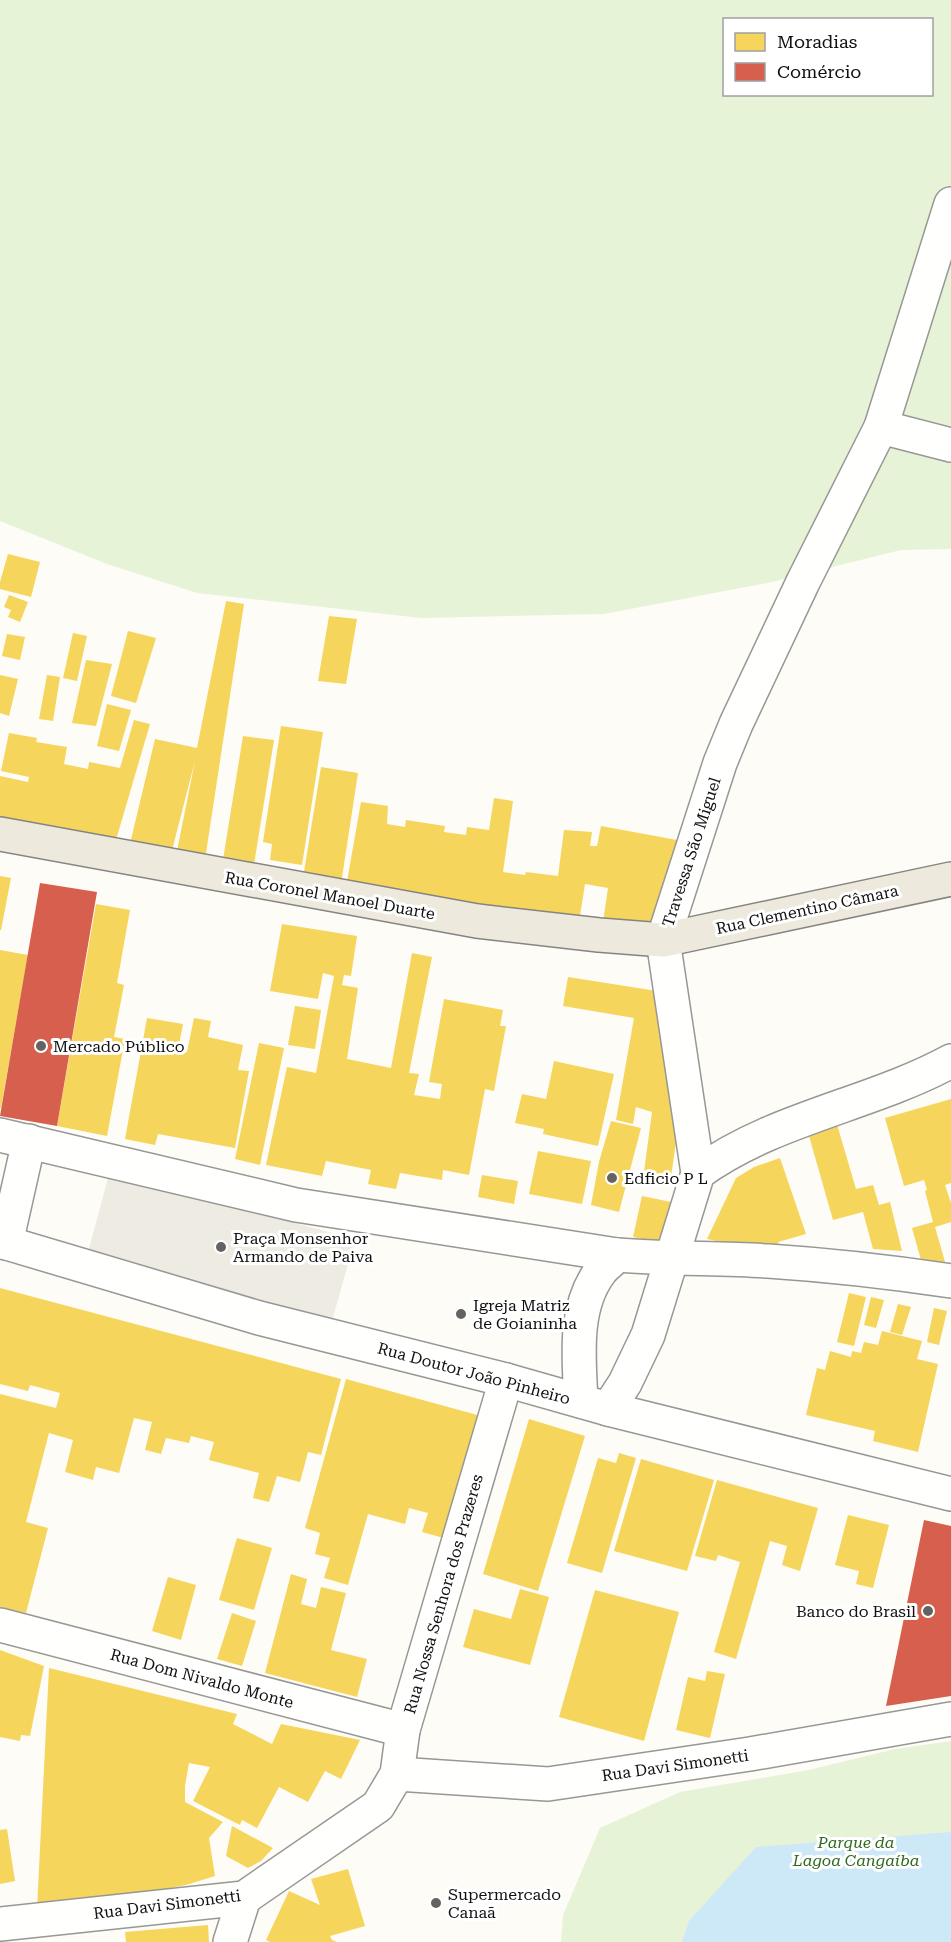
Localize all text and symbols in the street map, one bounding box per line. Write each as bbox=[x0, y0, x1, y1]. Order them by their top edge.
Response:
legend bbox=[723, 18, 933, 96]
text: Moradias bbox=[777, 31, 857, 52]
text: Comércio bbox=[777, 61, 861, 82]
street label: Travessa São Miguel bbox=[658, 775, 725, 929]
street label: Rua Coronel Manoel Duarte bbox=[223, 868, 437, 923]
street label: Rua Clementino Câmara bbox=[714, 881, 900, 938]
place label: Mercado Público bbox=[53, 1037, 185, 1056]
marker: Mercado Público bbox=[34, 1039, 48, 1053]
place label: Edficio P L bbox=[624, 1169, 708, 1188]
marker: Edficio P L bbox=[605, 1171, 619, 1185]
place label: Praça Monsenhor Armando de Paiva bbox=[233, 1229, 373, 1266]
marker: Praça Monsenhor Armando de Paiva bbox=[214, 1240, 228, 1254]
place label: Igreja Matriz de Goianinha bbox=[473, 1296, 577, 1333]
marker: Igreja Matriz de Goianinha bbox=[454, 1307, 468, 1321]
street label: Rua Doutor João Pinheiro bbox=[375, 1339, 573, 1408]
street label: Rua Nossa Senhora dos Prazeres bbox=[400, 1472, 487, 1716]
place label: Banco do Brasil bbox=[796, 1602, 916, 1621]
marker: Banco do Brasil bbox=[921, 1604, 935, 1618]
street label: Rua Dom Nivaldo Monte bbox=[108, 1645, 296, 1712]
street label: Rua Davi Simonetti bbox=[600, 1746, 750, 1785]
park label: Parque da Lagoa Cangaíba bbox=[792, 1833, 920, 1870]
place label: Supermercado Canaã bbox=[448, 1885, 561, 1922]
street label: Rua Davi Simonetti bbox=[92, 1886, 242, 1923]
marker: Supermercado Canaã bbox=[429, 1896, 443, 1910]

